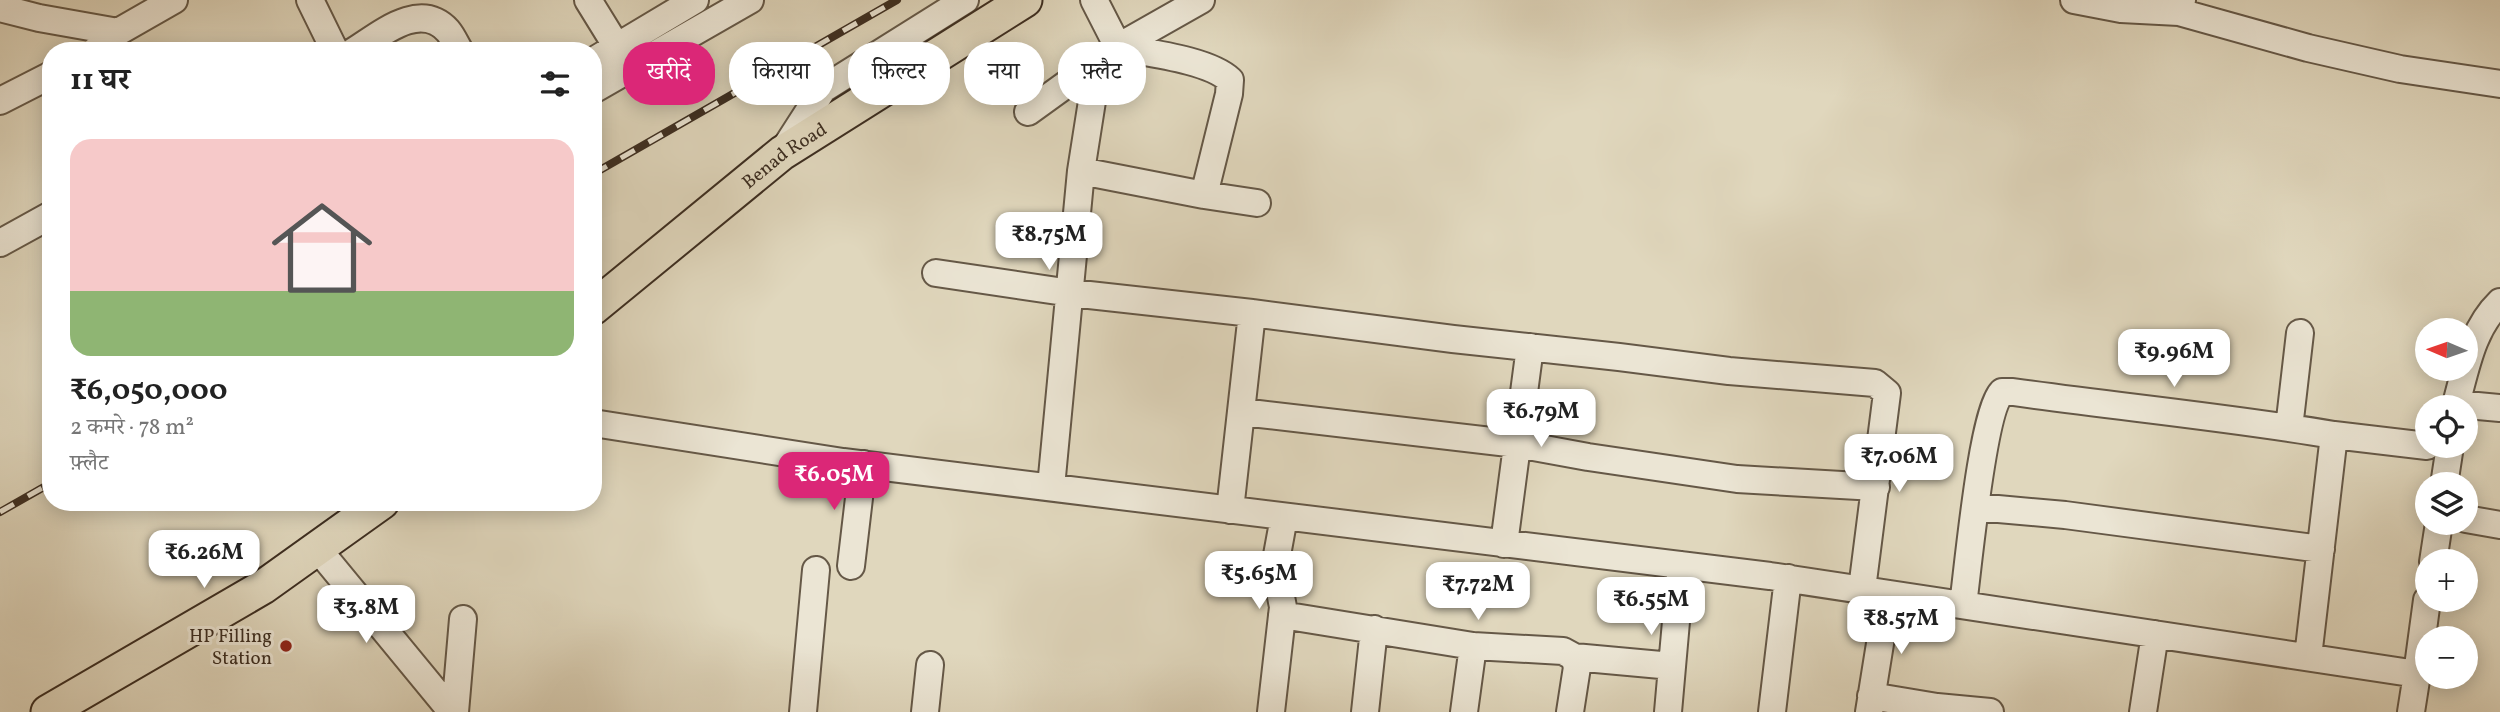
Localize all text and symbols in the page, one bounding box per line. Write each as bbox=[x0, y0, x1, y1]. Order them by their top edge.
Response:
chip: खरीदें bbox=[623, 42, 715, 105]
chip: किराया bbox=[729, 42, 834, 105]
chip: फ़िल्टर bbox=[848, 42, 950, 105]
chip: नया bbox=[964, 42, 1044, 105]
chip: फ़्लैट bbox=[1058, 42, 1146, 105]
text: 11 घर bbox=[70, 60, 130, 102]
icon: filters bbox=[536, 65, 574, 103]
street label: Benad Road bbox=[737, 117, 832, 196]
icon: home bbox=[259, 185, 385, 311]
pin: ₹8.75M bbox=[992, 212, 1106, 272]
text: ₹8.75M bbox=[1011, 219, 1087, 251]
north arrow bbox=[2415, 318, 2478, 382]
map controls bbox=[2415, 318, 2478, 689]
pin: ₹9.96M bbox=[2117, 330, 2231, 389]
text: ₹9.96M bbox=[2134, 336, 2214, 368]
text: ₹6,050,000 bbox=[70, 370, 227, 412]
pin: ₹6.79M bbox=[1484, 390, 1598, 449]
button: locate bbox=[2415, 395, 2478, 458]
text: ₹6.79M bbox=[1503, 396, 1579, 428]
text: 2 कमरे · 78 m² bbox=[70, 412, 194, 444]
pin: ₹7.06M bbox=[1842, 434, 1956, 494]
text: ₹7.06M bbox=[1860, 441, 1938, 473]
text: फ़्लैट bbox=[70, 448, 108, 480]
pin: ₹6.05M bbox=[777, 452, 891, 512]
text: ₹6.05M bbox=[794, 459, 874, 491]
button: layers bbox=[2415, 472, 2478, 535]
pin: ₹6.26M bbox=[147, 530, 261, 590]
text: ₹6.26M bbox=[165, 537, 243, 569]
button: + bbox=[2415, 549, 2478, 612]
pin: ₹5.65M bbox=[1202, 552, 1316, 611]
text: ₹5.65M bbox=[1221, 558, 1297, 590]
pin: ₹7.72M bbox=[1421, 562, 1535, 622]
text: ₹7.72M bbox=[1442, 569, 1514, 601]
pin: ₹6.55M bbox=[1594, 578, 1708, 637]
text: ₹6.55M bbox=[1613, 584, 1689, 616]
pin: ₹3.8M bbox=[317, 586, 415, 645]
text: ₹3.8M bbox=[333, 592, 399, 624]
pin: ₹8.57M bbox=[1844, 596, 1958, 656]
text: ₹8.57M bbox=[1863, 603, 1939, 635]
place label: HP Filling Station bbox=[189, 624, 272, 672]
button: − bbox=[2415, 626, 2478, 689]
marker: HP Filling Station bbox=[278, 638, 294, 654]

